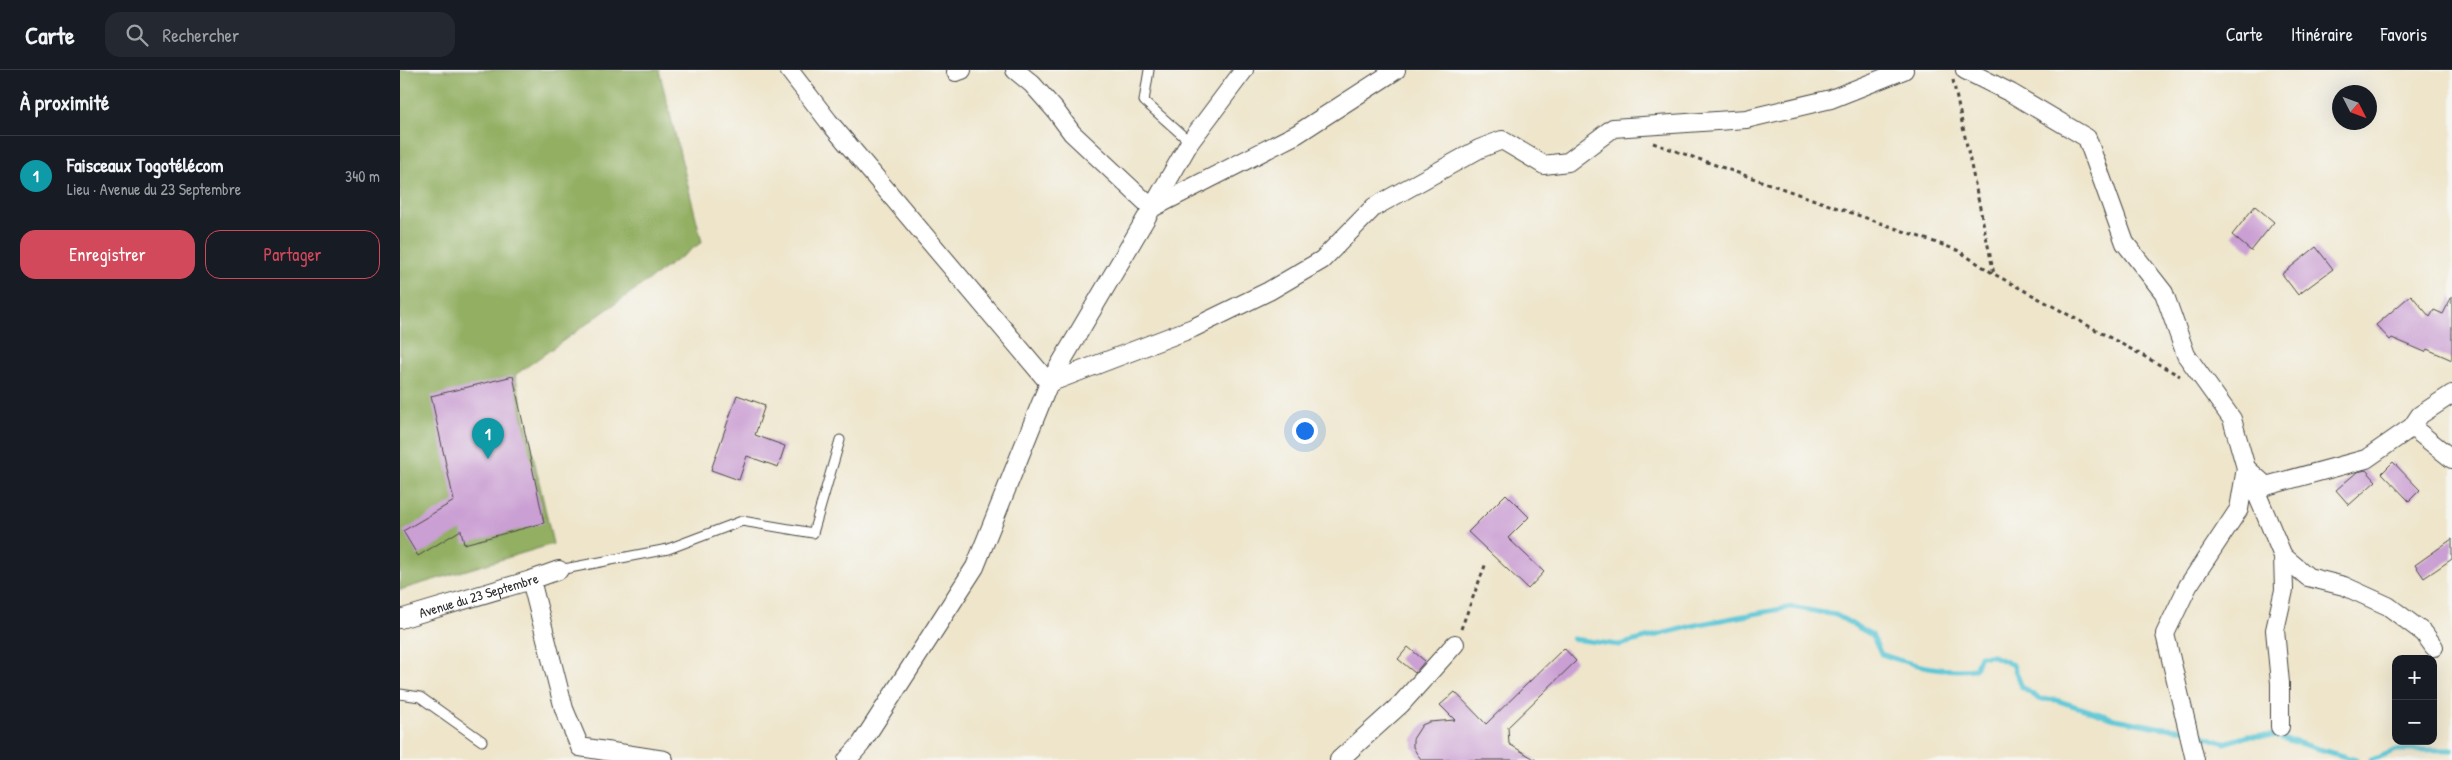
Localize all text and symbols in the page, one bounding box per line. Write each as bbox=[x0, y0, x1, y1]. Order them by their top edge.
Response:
search box bbox=[105, 12, 455, 57]
text: Carte bbox=[25, 19, 75, 51]
icon: search bbox=[123, 21, 151, 49]
text: Rechercher bbox=[163, 22, 239, 48]
text: Carte bbox=[2226, 22, 2263, 47]
text: Itinéraire bbox=[2291, 22, 2353, 47]
text: Favoris bbox=[2381, 22, 2427, 47]
north arrow bbox=[2332, 85, 2377, 130]
text: À proximité bbox=[20, 88, 109, 117]
text: Faisceaux Togotélécom bbox=[67, 152, 223, 178]
text: 1 bbox=[33, 165, 39, 187]
text: 340 m bbox=[345, 165, 380, 187]
text: Lieu · Avenue du 23 Septembre bbox=[67, 178, 241, 200]
button: Enregistrer bbox=[20, 230, 195, 279]
button: Partager bbox=[205, 230, 380, 279]
pin: 1 bbox=[472, 418, 504, 459]
your location bbox=[1292, 418, 1318, 444]
street label: Avenue du 23 Septembre bbox=[416, 568, 541, 622]
map controls bbox=[2392, 655, 2437, 745]
button: + bbox=[2392, 655, 2437, 700]
button: − bbox=[2392, 700, 2437, 745]

